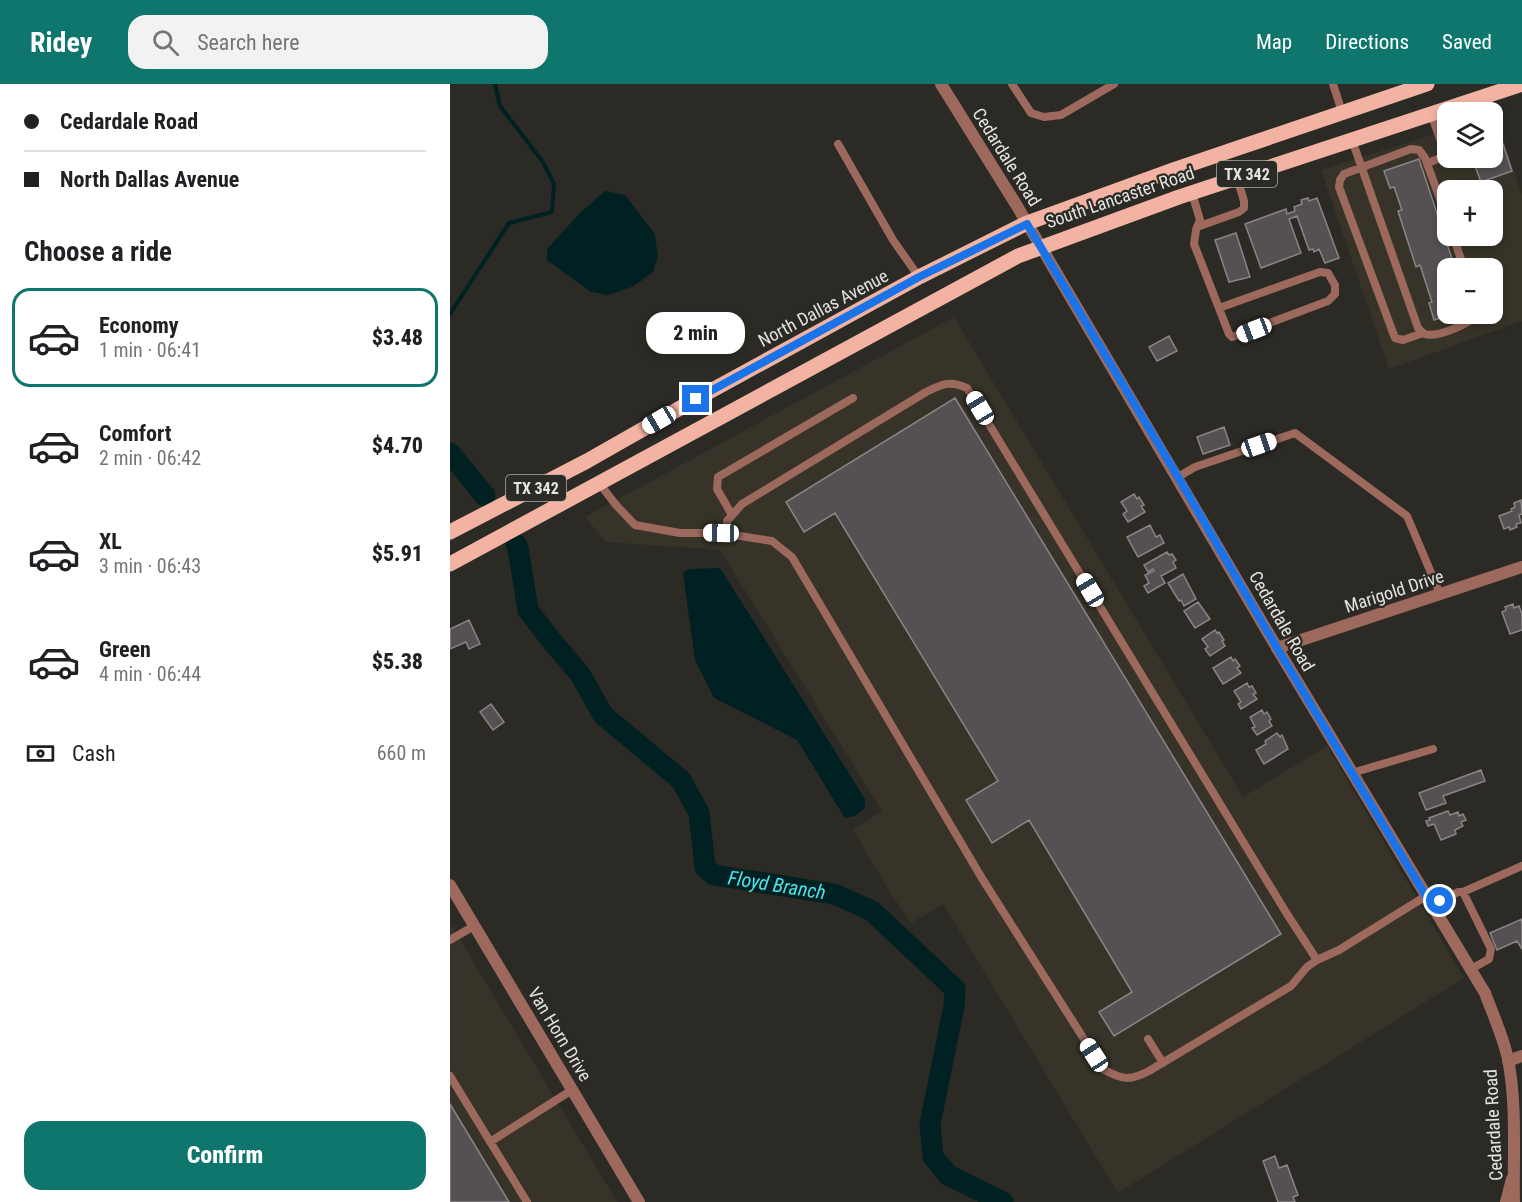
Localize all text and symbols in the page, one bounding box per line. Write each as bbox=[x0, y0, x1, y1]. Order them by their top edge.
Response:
search box bbox=[128, 15, 548, 69]
text: Ridey bbox=[30, 26, 92, 59]
icon: search bbox=[149, 26, 182, 59]
text: Search here bbox=[197, 30, 299, 55]
text: Map bbox=[1256, 30, 1292, 54]
text: Directions bbox=[1325, 30, 1409, 54]
text: Saved bbox=[1442, 30, 1492, 54]
map controls bbox=[1437, 102, 1503, 324]
button: layers bbox=[1437, 102, 1503, 168]
street label: Cedardale Road bbox=[968, 104, 1046, 210]
text: Cedardale Road bbox=[60, 109, 198, 134]
road number: TX 342 bbox=[1217, 161, 1277, 187]
street label: South Lancaster Road bbox=[1043, 162, 1197, 232]
text: North Dallas Avenue bbox=[60, 167, 239, 192]
button: + bbox=[1437, 180, 1503, 246]
text: Choose a ride bbox=[24, 236, 172, 268]
button: − bbox=[1437, 258, 1503, 324]
street label: North Dallas Avenue bbox=[754, 265, 892, 351]
icon: car bbox=[27, 311, 81, 365]
callout: 2 min bbox=[646, 312, 746, 354]
text: Economy bbox=[99, 313, 179, 338]
car bbox=[1234, 315, 1274, 345]
text: 2 min bbox=[673, 321, 718, 345]
text: $3.48 bbox=[372, 325, 423, 350]
text: 1 min · 06:41 bbox=[99, 338, 201, 362]
route end bbox=[682, 385, 709, 412]
car bbox=[963, 388, 997, 428]
car bbox=[639, 403, 679, 437]
icon: car bbox=[27, 419, 81, 473]
text: Comfort bbox=[99, 421, 172, 446]
car bbox=[1239, 431, 1279, 459]
text: $4.70 bbox=[372, 433, 423, 458]
text: 2 min · 06:42 bbox=[99, 446, 201, 470]
road number: TX 342 bbox=[506, 475, 566, 501]
car bbox=[703, 524, 739, 542]
icon: car bbox=[27, 527, 81, 581]
text: XL bbox=[99, 529, 122, 554]
text: $5.91 bbox=[372, 541, 423, 566]
text: 3 min · 06:43 bbox=[99, 554, 201, 578]
street label: Marigold Drive bbox=[1342, 565, 1446, 617]
street label: Cedardale Road bbox=[1245, 567, 1319, 675]
car bbox=[1073, 570, 1107, 610]
icon: car bbox=[27, 635, 81, 689]
text: Green bbox=[99, 637, 151, 662]
text: $5.38 bbox=[372, 649, 423, 674]
text: 4 min · 06:44 bbox=[99, 662, 201, 686]
icon: cash bbox=[24, 737, 57, 770]
text: Cash bbox=[72, 741, 116, 766]
text: 660 m bbox=[377, 741, 426, 765]
water label: Floyd Branch bbox=[726, 865, 828, 905]
route start bbox=[1426, 887, 1453, 914]
street label: Van Horn Drive bbox=[524, 983, 596, 1085]
car bbox=[1077, 1035, 1111, 1075]
street label: Cedardale Road bbox=[1480, 1069, 1506, 1181]
button: Confirm bbox=[24, 1121, 426, 1190]

